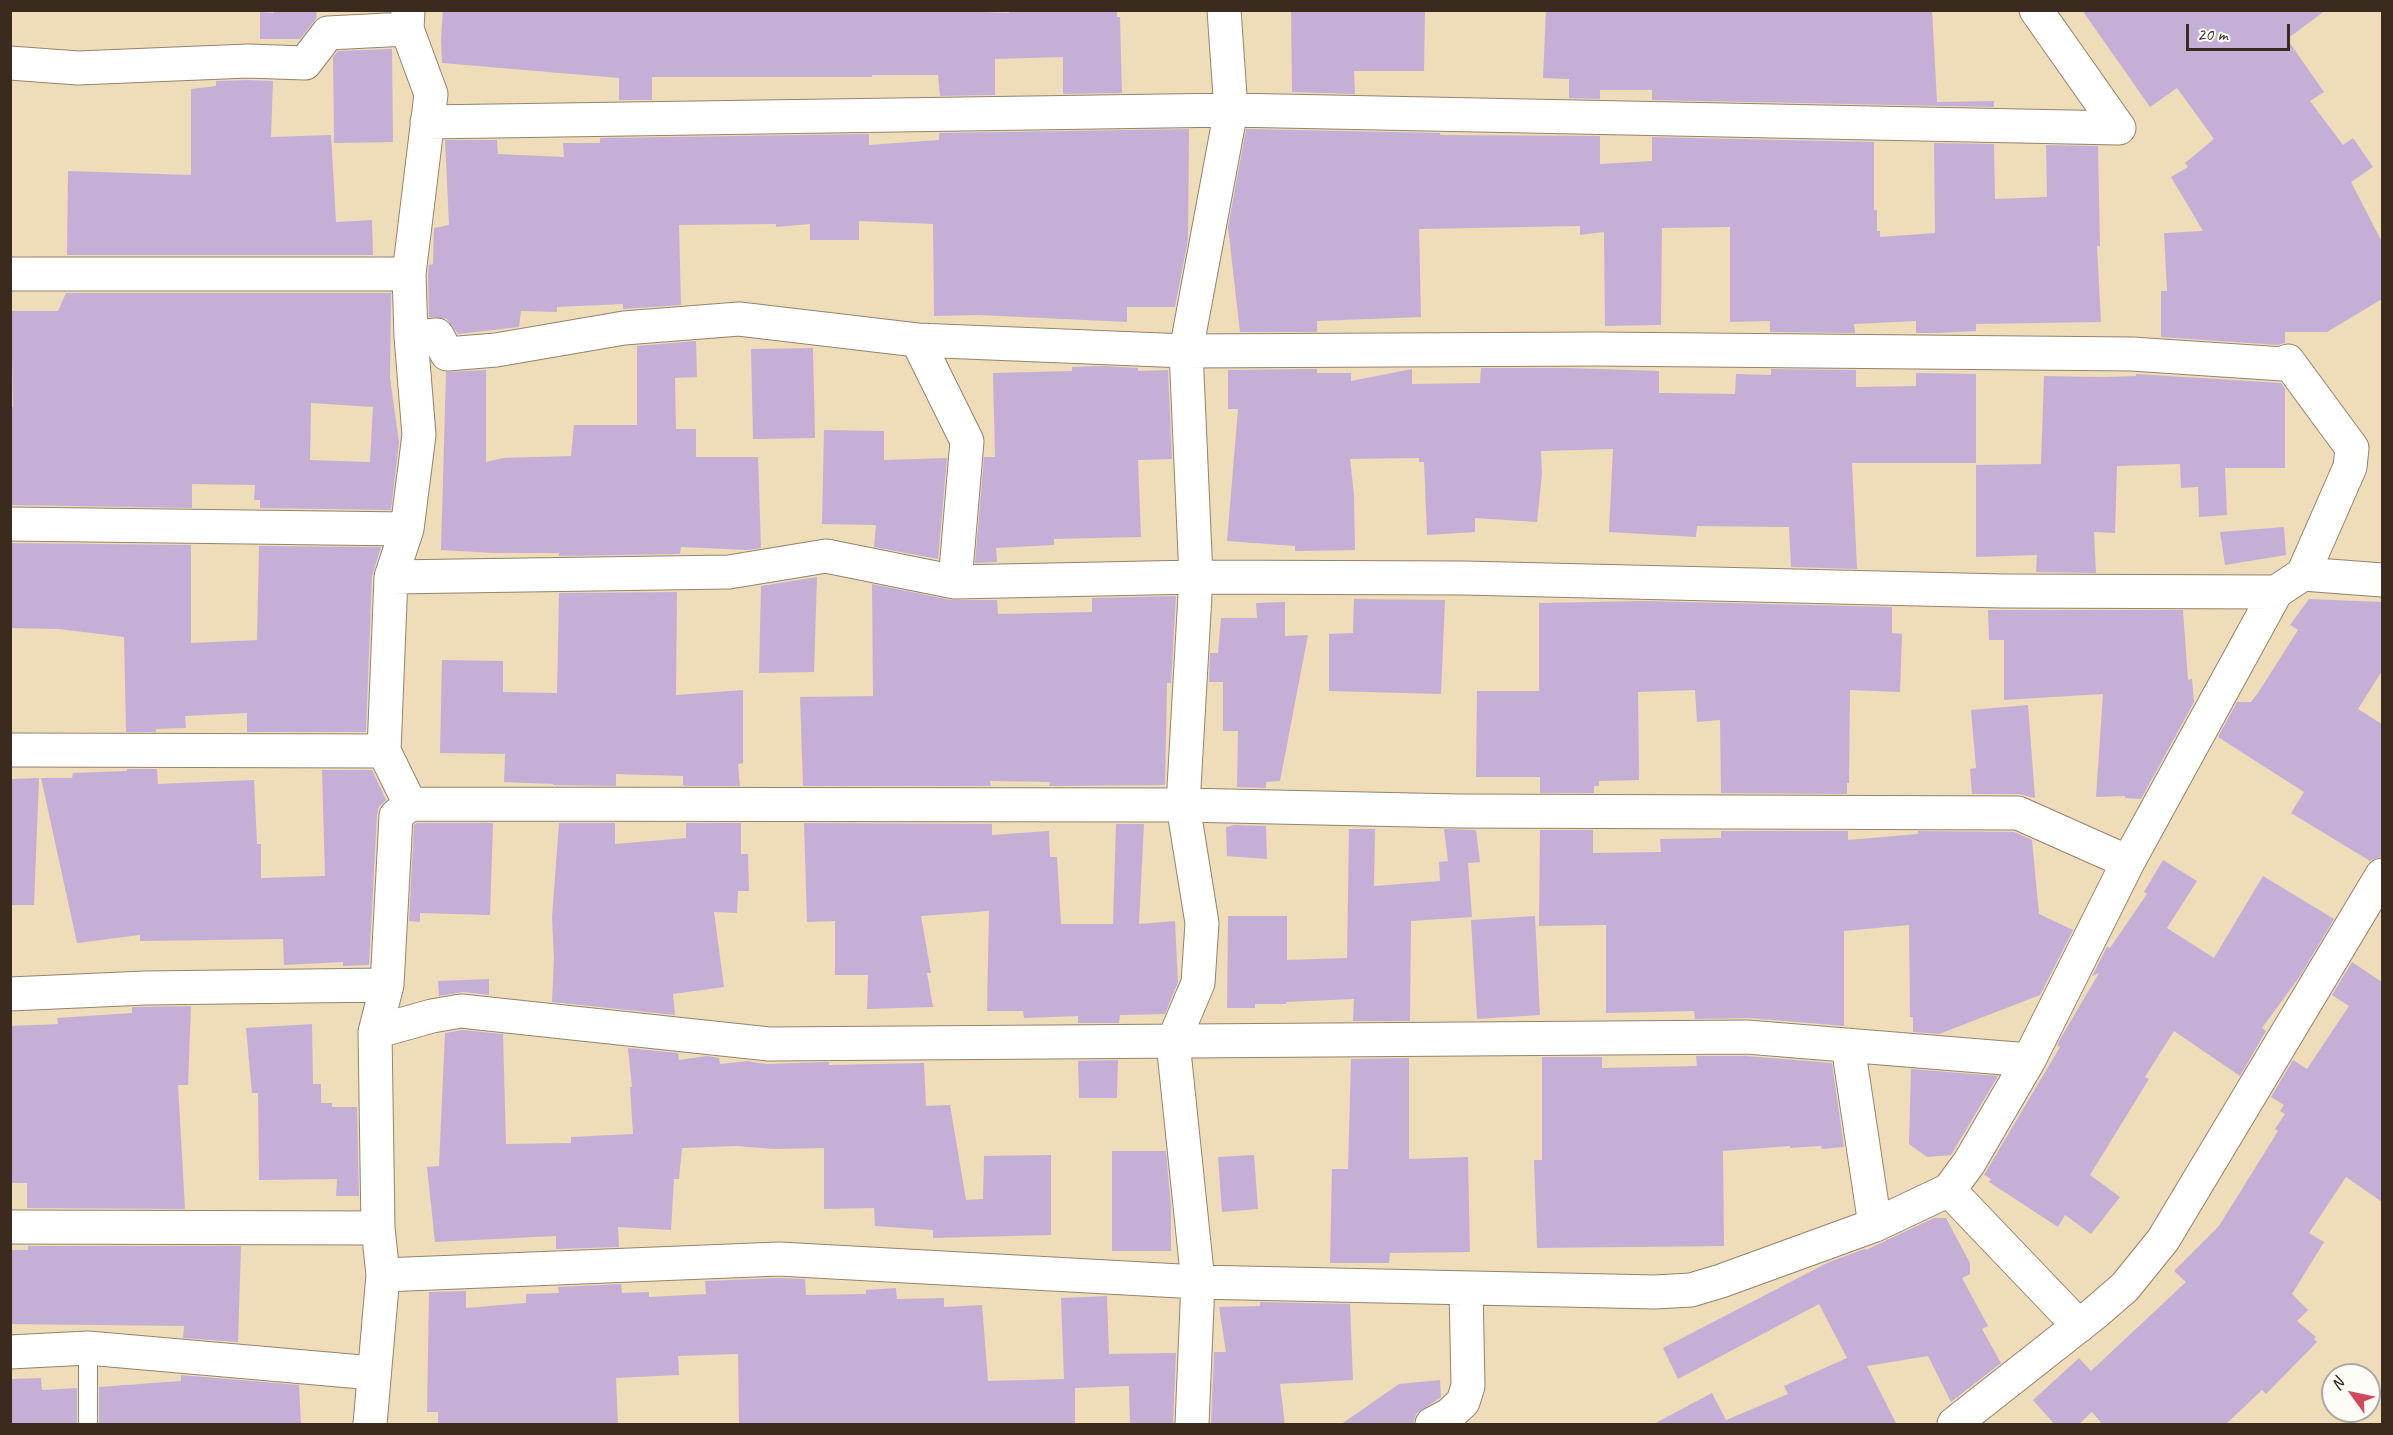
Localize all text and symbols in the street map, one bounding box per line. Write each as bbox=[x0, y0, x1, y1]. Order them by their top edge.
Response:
scale bar bbox=[2189, 12, 2292, 50]
text: 20 m bbox=[2197, 23, 2228, 45]
north arrow bbox=[2321, 1363, 2381, 1423]
text: N bbox=[2326, 1375, 2349, 1394]

